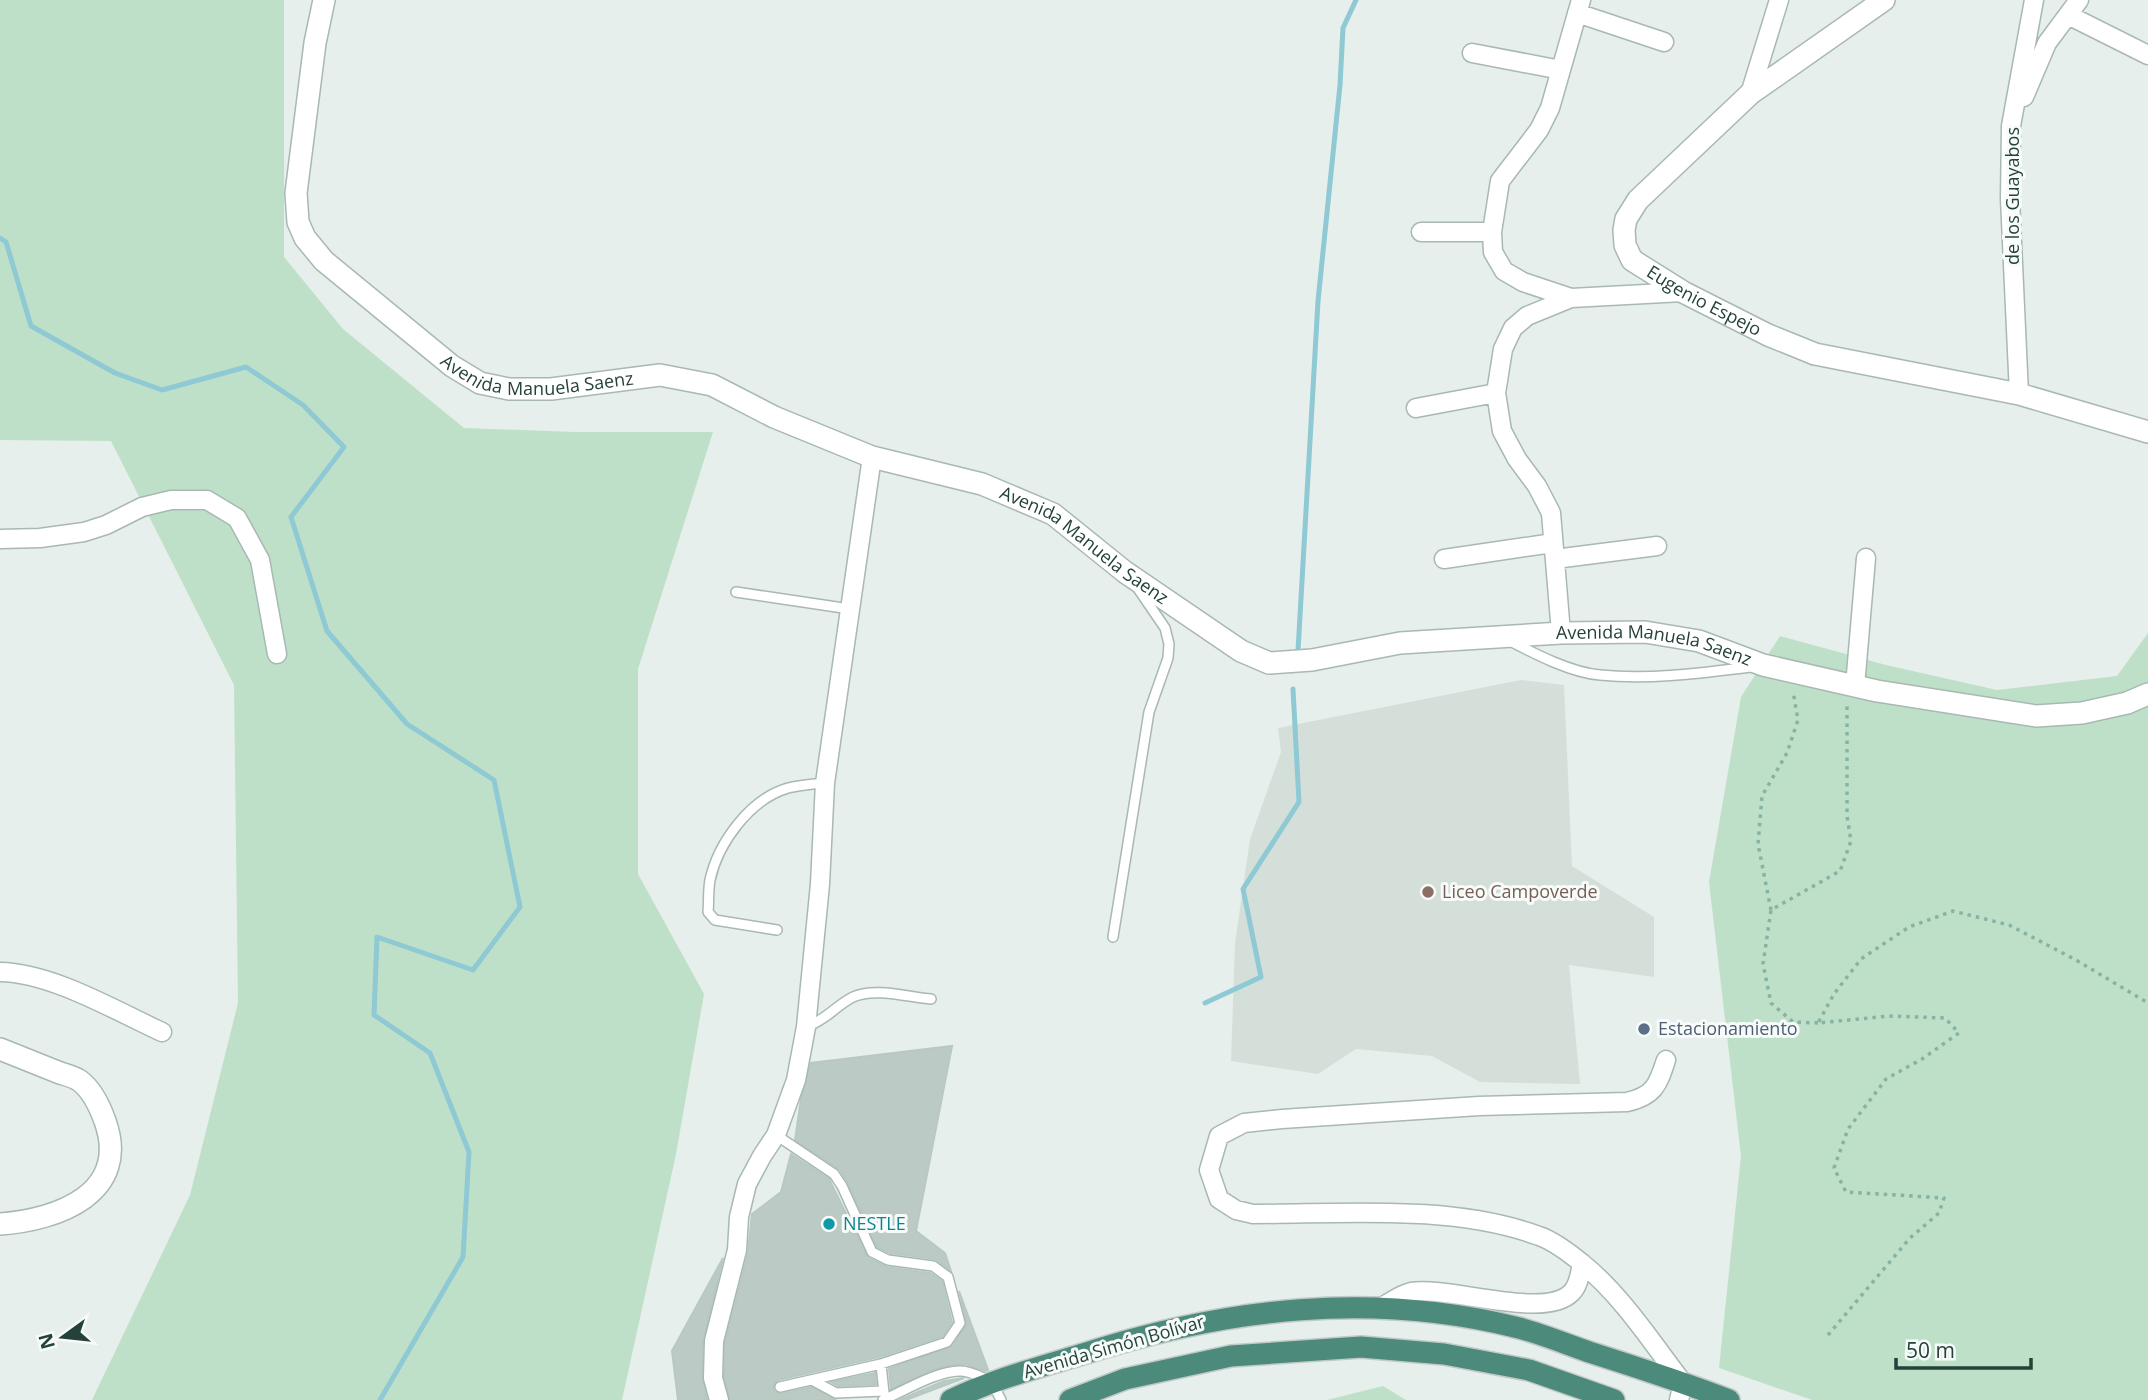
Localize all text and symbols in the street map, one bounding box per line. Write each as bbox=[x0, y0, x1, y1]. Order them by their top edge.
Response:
street label: de los Guayabos bbox=[2000, 127, 2024, 265]
street label: Eugenio Espejo bbox=[1642, 259, 1766, 341]
street label: Avenida Manuela Saenz bbox=[436, 349, 635, 400]
street label: Avenida Manuela Saenz bbox=[996, 480, 1173, 609]
street label: Avenida Manuela Saenz bbox=[1556, 619, 1755, 671]
place label: Liceo Campoverde bbox=[1442, 879, 1598, 903]
marker: Liceo Campoverde bbox=[1420, 884, 1436, 900]
place label: Estacionamiento bbox=[1658, 1016, 1798, 1040]
marker: Estacionamiento bbox=[1636, 1021, 1652, 1037]
place label: NESTLE bbox=[843, 1211, 906, 1235]
marker: NESTLE bbox=[821, 1216, 837, 1232]
north arrow bbox=[28, 1302, 98, 1372]
street label: Avenida Simón Bolívar bbox=[1020, 1309, 1208, 1383]
scale bar bbox=[1896, 1326, 2031, 1370]
text: N bbox=[32, 1331, 61, 1352]
text: 50 m bbox=[1906, 1336, 1955, 1364]

